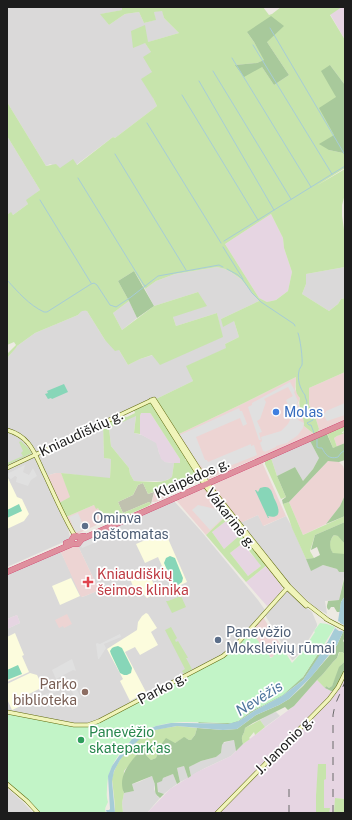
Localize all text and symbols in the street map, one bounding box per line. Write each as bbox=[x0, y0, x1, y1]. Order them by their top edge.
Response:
place label: Molas bbox=[284, 404, 323, 420]
street label: Kniaudiškių g. bbox=[37, 407, 125, 459]
marker: Molas bbox=[271, 407, 281, 417]
street label: Klaipėdos g. bbox=[152, 454, 232, 502]
street label: Vakarinė g. bbox=[202, 485, 260, 551]
place label: Ominva paštomatas bbox=[93, 510, 169, 542]
marker: Ominva paštomatas bbox=[80, 521, 90, 531]
place label: Kniaudiškių šeimos klinika bbox=[97, 566, 189, 598]
marker: Kniaudiškių šeimos klinika bbox=[82, 576, 94, 588]
place label: Panevėžio Moksleivių rūmai bbox=[226, 624, 335, 656]
marker: Panevėžio Moksleivių rūmai bbox=[213, 635, 223, 645]
street label: Parko g. bbox=[135, 669, 189, 707]
place label: Parko biblioteka bbox=[13, 676, 77, 708]
water label: Nevėžis bbox=[232, 677, 286, 719]
marker: Parko biblioteka bbox=[80, 687, 90, 697]
street label: J. Janonio g. bbox=[252, 713, 316, 777]
place label: Panevėžio skatepark'as bbox=[89, 724, 171, 756]
marker: Panevėžio skatepark'as bbox=[76, 735, 86, 745]

